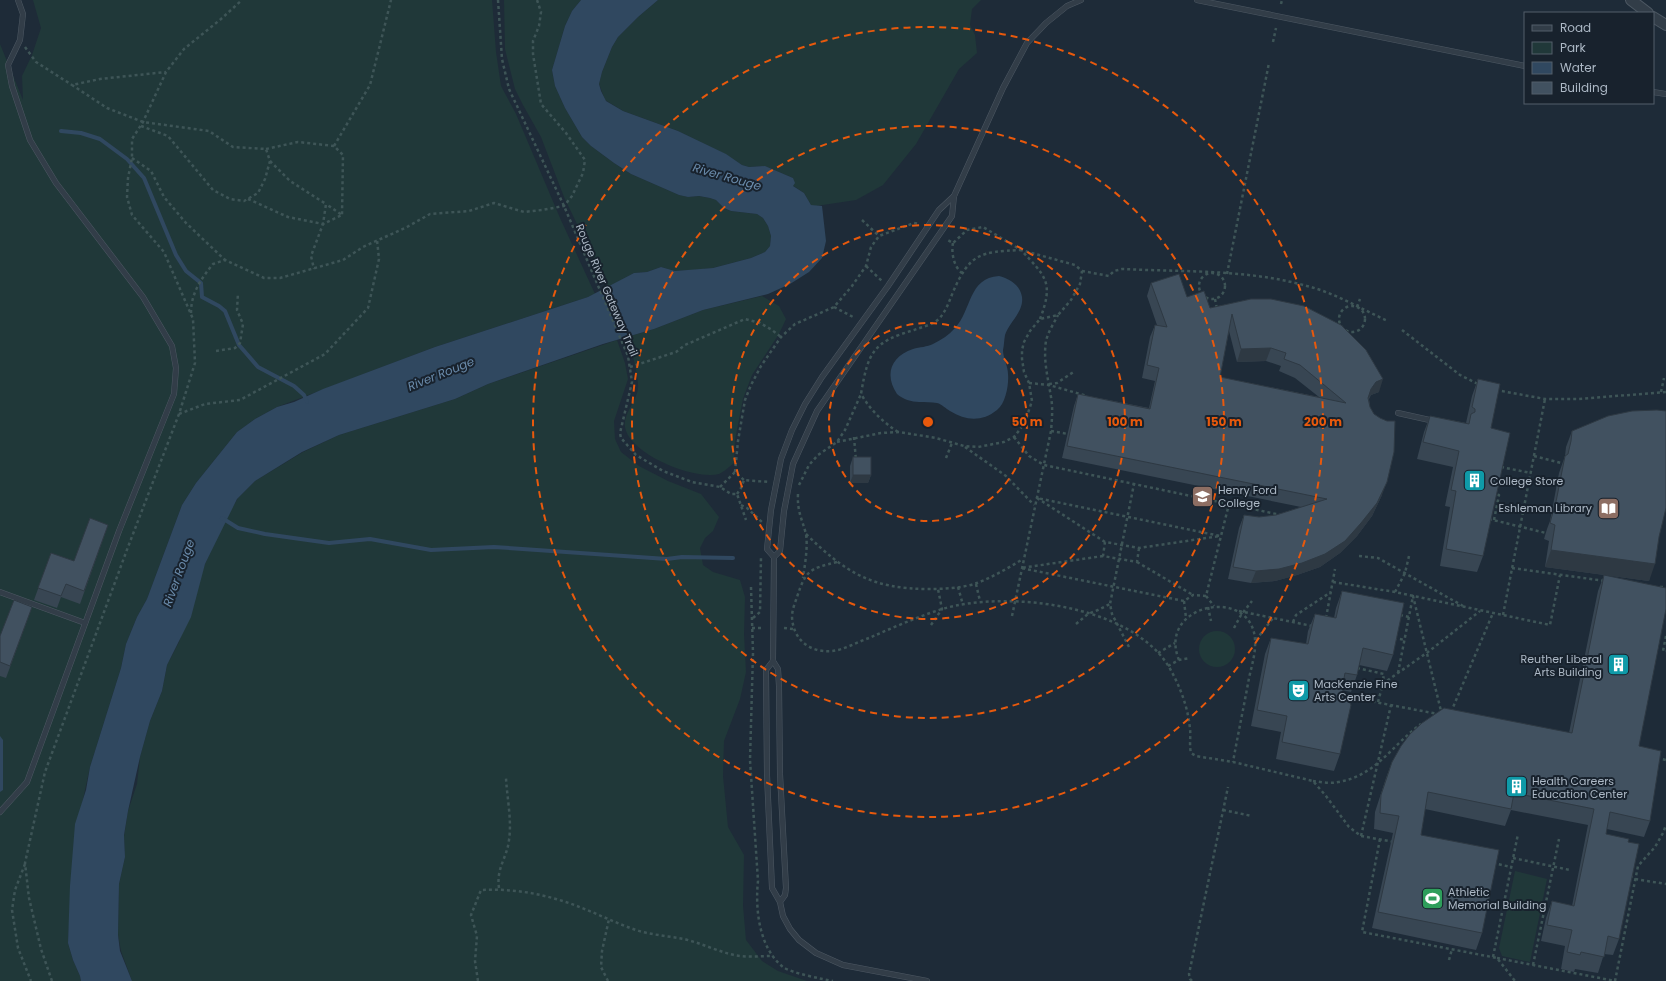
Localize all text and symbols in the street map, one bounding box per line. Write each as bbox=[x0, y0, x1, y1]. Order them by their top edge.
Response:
legend bbox=[1524, 12, 1654, 104]
text: Road bbox=[1560, 19, 1591, 36]
text: Park bbox=[1560, 39, 1587, 56]
text: Water bbox=[1560, 59, 1597, 76]
text: Building bbox=[1560, 79, 1608, 96]
water label: River Rouge bbox=[691, 159, 764, 195]
street label: Rouge River Gateway Trail bbox=[572, 221, 642, 359]
water label: River Rouge bbox=[405, 352, 477, 395]
text: 50 m bbox=[1012, 413, 1043, 430]
text: 100 m bbox=[1107, 413, 1143, 430]
text: 150 m bbox=[1206, 413, 1242, 430]
text: 200 m bbox=[1304, 413, 1342, 430]
centre of rings bbox=[921, 415, 935, 429]
building icon: College Store bbox=[1461, 468, 1487, 494]
place label: College Store bbox=[1490, 473, 1564, 489]
place label: Henry Ford College bbox=[1218, 482, 1277, 511]
school or university icon: Henry Ford College bbox=[1189, 483, 1215, 509]
library icon: Eshleman Library bbox=[1595, 495, 1621, 521]
place label: Eshleman Library bbox=[1499, 500, 1593, 516]
water label: River Rouge bbox=[158, 536, 199, 609]
place label: Reuther Liberal Arts Building bbox=[1521, 651, 1602, 680]
building icon: Reuther Liberal Arts Building bbox=[1605, 652, 1631, 678]
place label: MacKenzie Fine Arts Center bbox=[1314, 676, 1398, 705]
theatre icon: MacKenzie Fine Arts Center bbox=[1286, 677, 1312, 703]
place label: Health Careers Education Center bbox=[1532, 773, 1627, 802]
building icon: Health Careers Education Center bbox=[1504, 774, 1530, 800]
place label: Athletic Memorial Building bbox=[1448, 884, 1546, 913]
sports icon: Athletic Memorial Building bbox=[1420, 885, 1446, 911]

